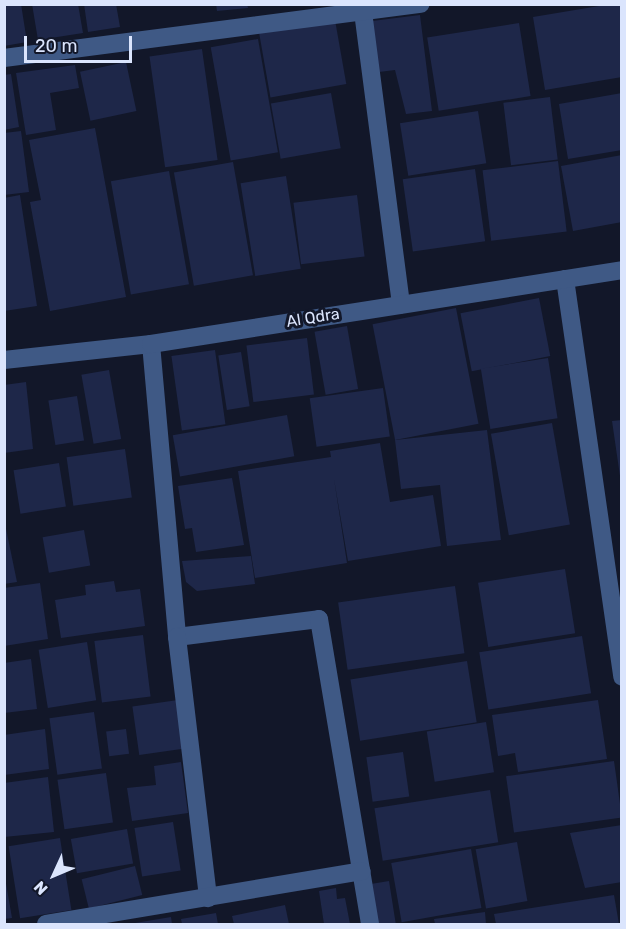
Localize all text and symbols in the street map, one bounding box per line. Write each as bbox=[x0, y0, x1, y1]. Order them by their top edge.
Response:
scale bar bbox=[27, 24, 135, 62]
text: 20 m bbox=[35, 35, 77, 57]
street label: Al Qdra bbox=[285, 304, 341, 332]
north arrow bbox=[24, 845, 84, 905]
text: N bbox=[30, 877, 52, 899]

